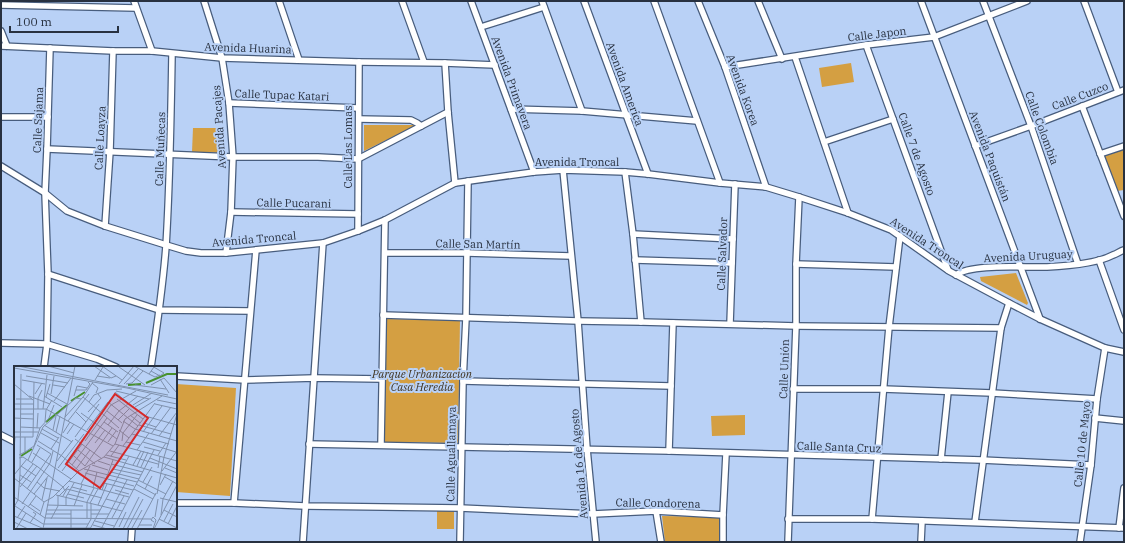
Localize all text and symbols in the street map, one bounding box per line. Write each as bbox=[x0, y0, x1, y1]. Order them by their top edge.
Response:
scale bar bbox=[10, 8, 118, 34]
text: 100 m bbox=[16, 14, 52, 29]
street label: Calle Japon bbox=[847, 23, 907, 45]
street label: Avenida Primavera bbox=[489, 34, 535, 132]
street label: Avenida Huarina bbox=[204, 39, 292, 57]
street label: Avenida America bbox=[603, 40, 647, 128]
street label: Avenida Korea bbox=[724, 52, 762, 128]
street label: Calle Cuzco bbox=[1050, 79, 1110, 113]
street label: Avenida Pacajes bbox=[209, 85, 229, 169]
street label: Calle Tupac Katari bbox=[234, 86, 330, 104]
street label: Calle Sajama bbox=[30, 87, 46, 153]
street label: Calle Colombia bbox=[1022, 89, 1062, 167]
street label: Calle Las Lomas bbox=[341, 105, 355, 189]
street label: Calle Loayza bbox=[91, 106, 109, 170]
street label: Avenida Paquistán bbox=[966, 108, 1014, 204]
street label: Calle 7 de Agosto bbox=[895, 111, 939, 197]
street label: Calle Muñecas bbox=[152, 112, 168, 186]
street label: Avenida Troncal bbox=[535, 155, 619, 169]
street label: Calle Pucarani bbox=[256, 195, 332, 211]
street label: Avenida Troncal bbox=[888, 214, 966, 272]
street label: Calle Salvador bbox=[714, 217, 730, 291]
street label: Avenida Troncal bbox=[211, 228, 297, 250]
street label: Calle San Martín bbox=[435, 236, 521, 252]
street label: Avenida Uruguay bbox=[983, 247, 1073, 265]
street label: Calle Unión bbox=[776, 339, 792, 399]
inset map bbox=[14, 366, 177, 529]
park label: Parque Urbanizacion Casa Heredia bbox=[371, 367, 473, 394]
street label: Calle 10 de Mayo bbox=[1071, 400, 1093, 488]
street label: Calle Aguallamaya bbox=[443, 406, 459, 502]
street label: Avenida 16 de Agosto bbox=[567, 408, 591, 520]
street label: Calle Santa Cruz bbox=[797, 439, 882, 455]
street label: Calle Condorena bbox=[615, 495, 701, 511]

